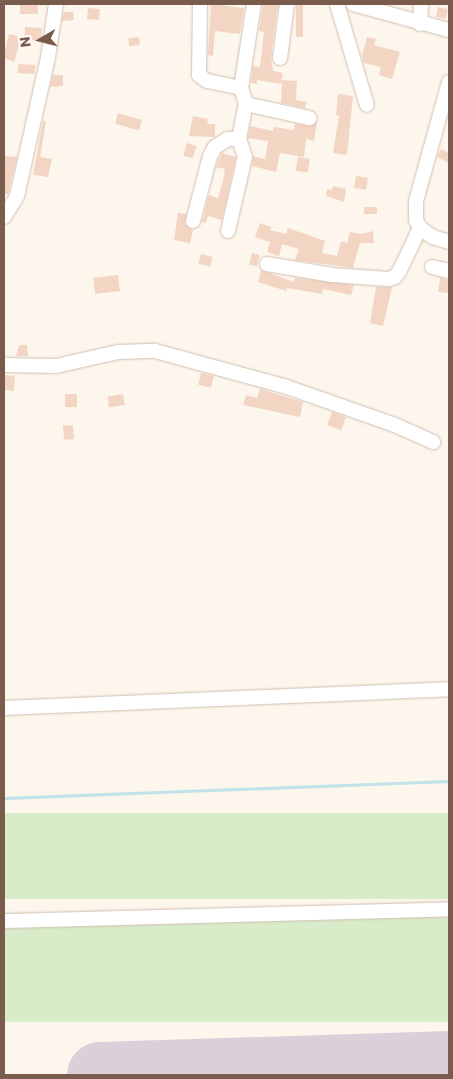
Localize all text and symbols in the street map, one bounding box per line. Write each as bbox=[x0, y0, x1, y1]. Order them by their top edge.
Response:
north arrow bbox=[15, 15, 65, 65]
text: N bbox=[15, 35, 36, 49]

